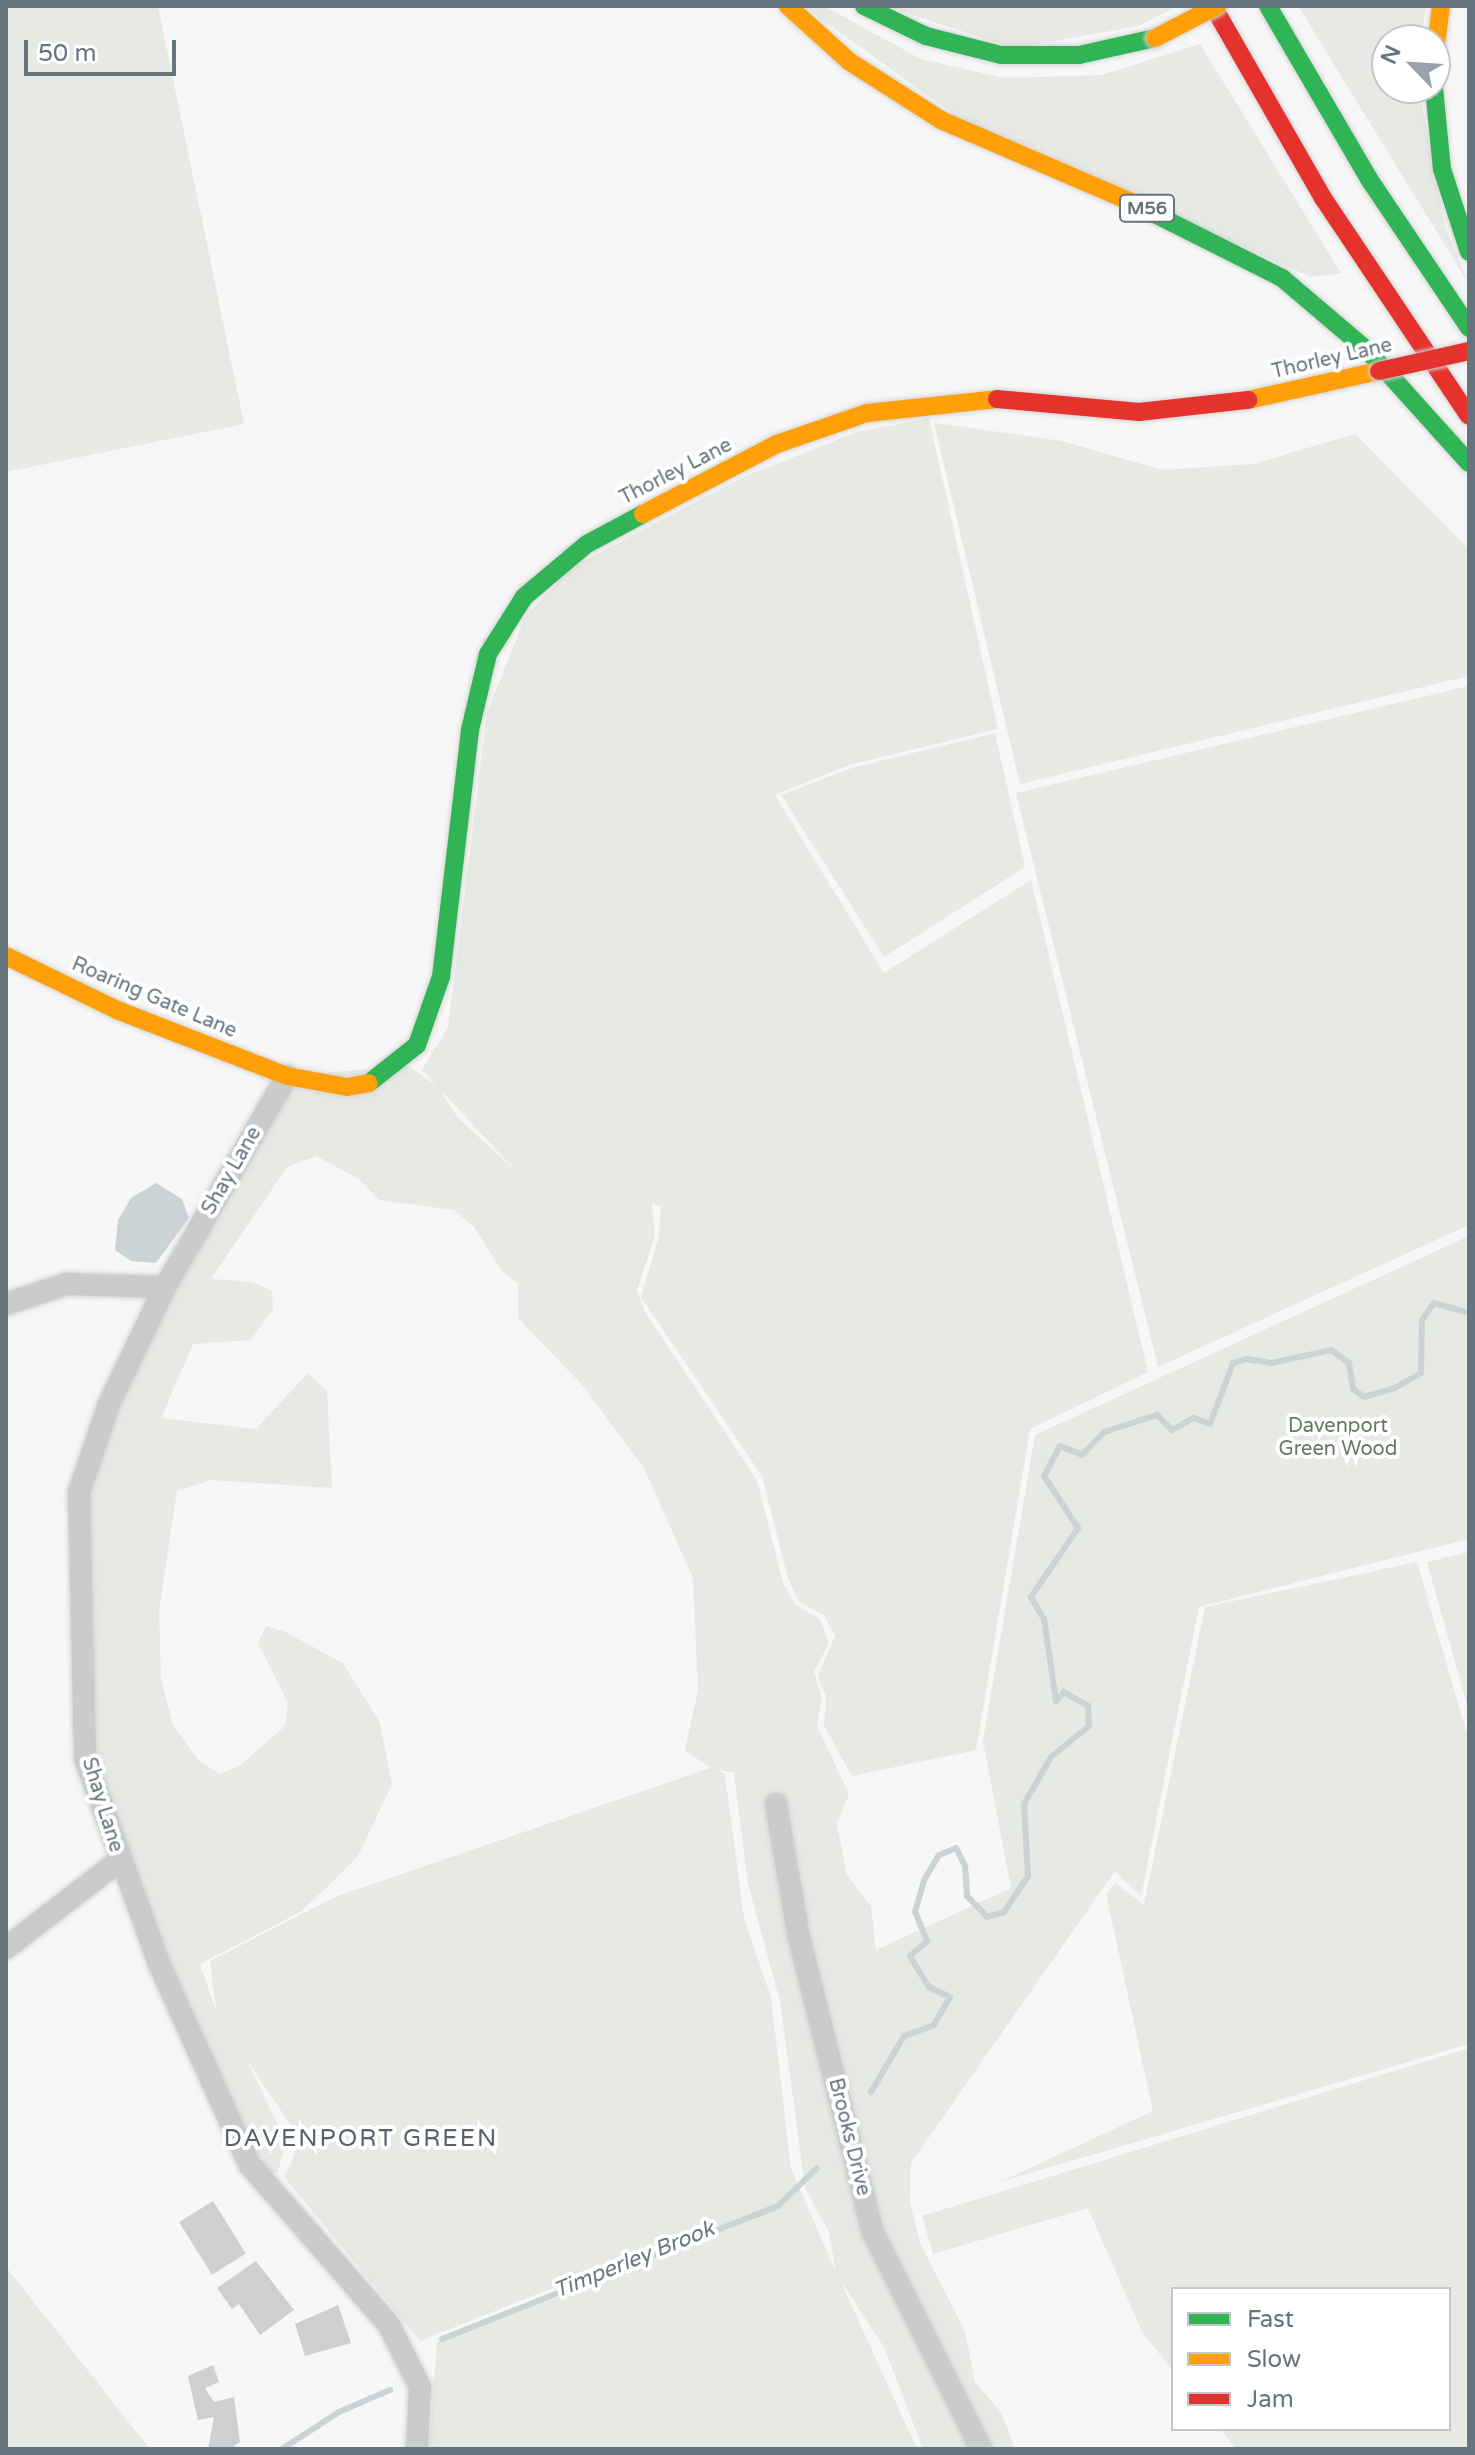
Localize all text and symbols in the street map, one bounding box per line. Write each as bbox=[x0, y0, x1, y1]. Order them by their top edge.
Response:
scale bar bbox=[28, 24, 180, 74]
north arrow bbox=[1371, 24, 1451, 104]
text: 50 m bbox=[38, 39, 96, 68]
text: N bbox=[1376, 41, 1407, 68]
road number: M56 bbox=[1119, 194, 1175, 222]
street label: Thorley Lane bbox=[1270, 334, 1394, 384]
street label: Thorley Lane bbox=[616, 434, 736, 510]
street label: Roaring Gate Lane bbox=[68, 952, 240, 1044]
street label: Shay Lane bbox=[197, 1123, 267, 1219]
park label: Davenport Green Wood bbox=[1279, 1415, 1397, 1462]
street label: Shay Lane bbox=[76, 1755, 128, 1855]
street label: Brooks Drive bbox=[823, 2076, 875, 2198]
district label: DAVENPORT GREEN bbox=[224, 2125, 498, 2153]
water label: Timperley Brook bbox=[550, 2216, 718, 2304]
legend bbox=[1171, 2287, 1451, 2431]
text: Fast bbox=[1247, 2305, 1294, 2334]
text: Slow bbox=[1247, 2345, 1301, 2374]
text: Jam bbox=[1247, 2385, 1294, 2414]

